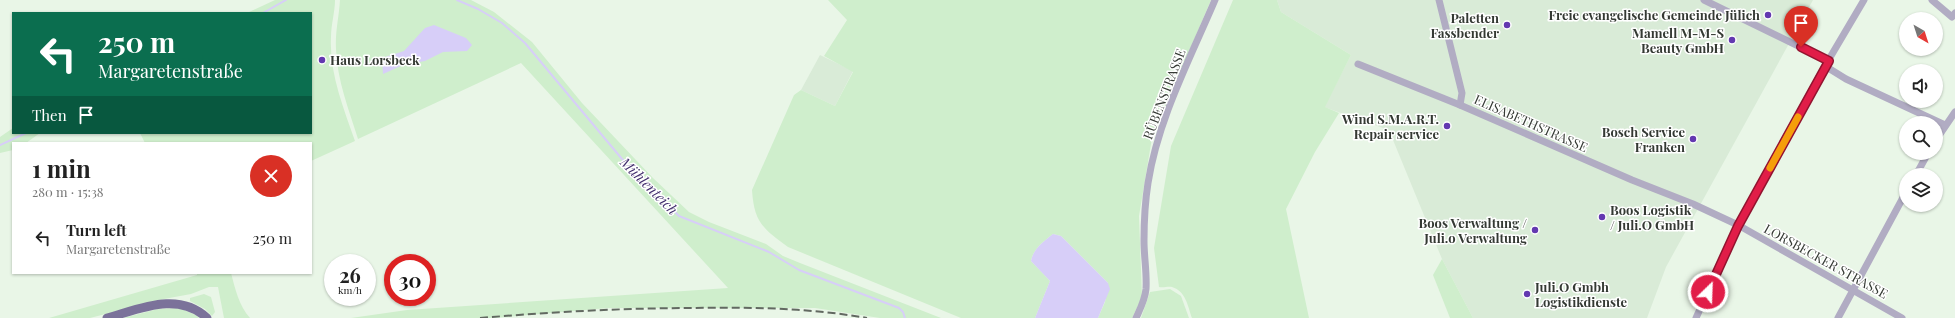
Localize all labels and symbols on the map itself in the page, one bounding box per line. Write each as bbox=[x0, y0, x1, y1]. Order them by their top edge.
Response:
place label: Freie evangelische Gemeinde Jülich bbox=[1548, 6, 1760, 23]
pin bbox=[1784, 6, 1818, 47]
place label: Paletten Fassbender bbox=[1430, 9, 1499, 41]
marker: Freie evangelische Gemeinde Jülich bbox=[1763, 10, 1773, 20]
north arrow bbox=[1899, 12, 1943, 56]
marker: Paletten Fassbender bbox=[1502, 20, 1512, 30]
place label: Mamell M-M-S Beauty GmbH bbox=[1632, 24, 1724, 56]
marker: Mamell M-M-S Beauty GmbH bbox=[1727, 35, 1737, 45]
street label: RÜBENSTRASSE bbox=[1138, 46, 1189, 142]
place label: Haus Lorsbeck bbox=[330, 51, 420, 68]
marker: Haus Lorsbeck bbox=[317, 55, 327, 65]
street label: ELISABETHSTRASSE bbox=[1472, 90, 1591, 155]
place label: Wind S.M.A.R.T. Repair service bbox=[1341, 110, 1439, 142]
marker: Wind S.M.A.R.T. Repair service bbox=[1442, 121, 1452, 131]
place label: Bosch Service Franken bbox=[1602, 123, 1685, 155]
marker: Bosch Service Franken bbox=[1688, 134, 1698, 144]
water label: Mühlenteich bbox=[616, 152, 682, 219]
place label: Boos Logistik / Juli.O GmbH bbox=[1610, 201, 1694, 233]
marker: Boos Logistik / Juli.O GmbH bbox=[1597, 212, 1607, 222]
place label: Boos Verwaltung / Juli.o Verwaltung bbox=[1418, 214, 1528, 246]
street label: LORSBECKER STRASSE bbox=[1761, 219, 1891, 302]
marker: Boos Verwaltung / Juli.o Verwaltung bbox=[1530, 225, 1540, 235]
speed limit sign: 30 bbox=[384, 254, 436, 306]
position arrow bbox=[1687, 271, 1729, 313]
place label: Juli.O Gmbh Logistikdienste bbox=[1534, 278, 1627, 310]
marker: Juli.O Gmbh Logistikdienste bbox=[1522, 289, 1532, 299]

